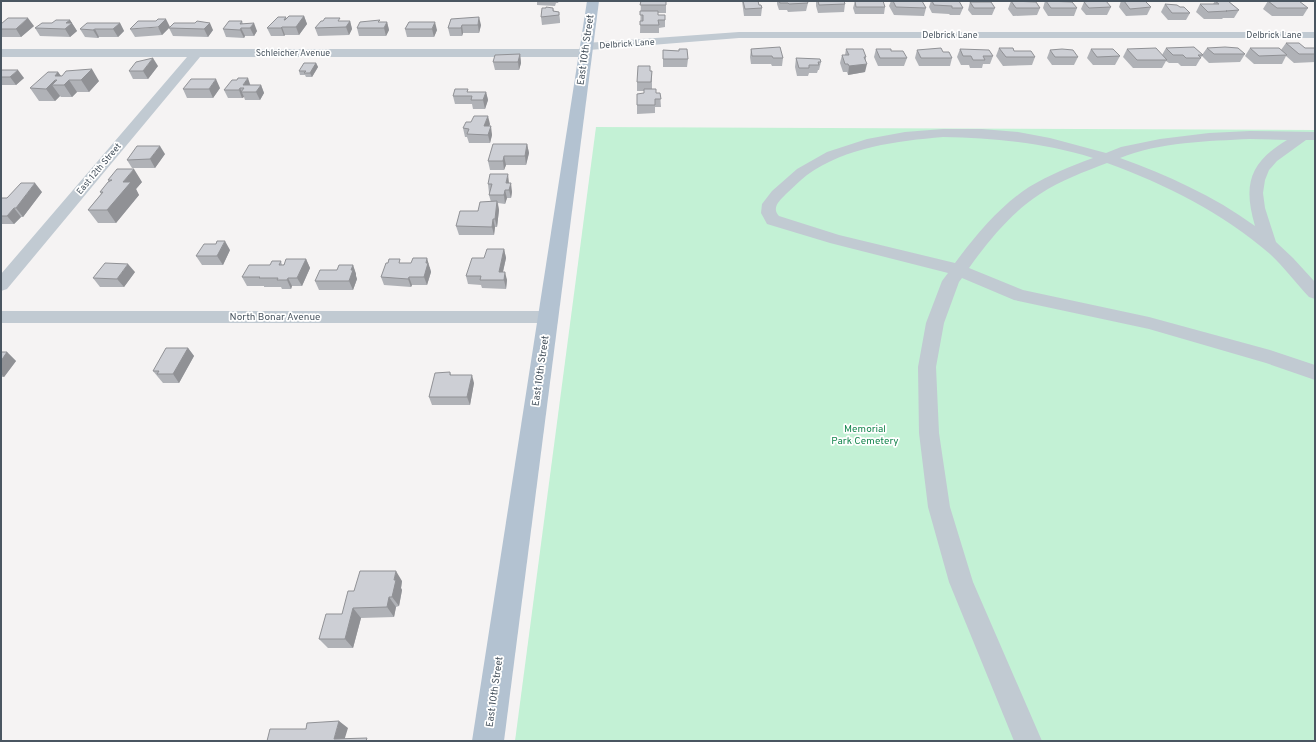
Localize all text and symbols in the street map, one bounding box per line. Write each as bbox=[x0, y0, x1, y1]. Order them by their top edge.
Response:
street label: East 10th Street bbox=[575, 14, 597, 86]
street label: Delbrick Lane bbox=[922, 30, 978, 41]
street label: Delbrick Lane bbox=[1246, 30, 1302, 41]
street label: Delbrick Lane bbox=[599, 37, 655, 51]
street label: Schleicher Avenue bbox=[256, 48, 330, 59]
street label: East 12th Street bbox=[74, 141, 124, 197]
street label: North Bonar Avenue bbox=[230, 311, 320, 324]
street label: East 10th Street bbox=[530, 335, 552, 407]
park label: Memorial Park Cemetery bbox=[831, 423, 899, 448]
street label: East 10th Street bbox=[484, 656, 506, 728]

